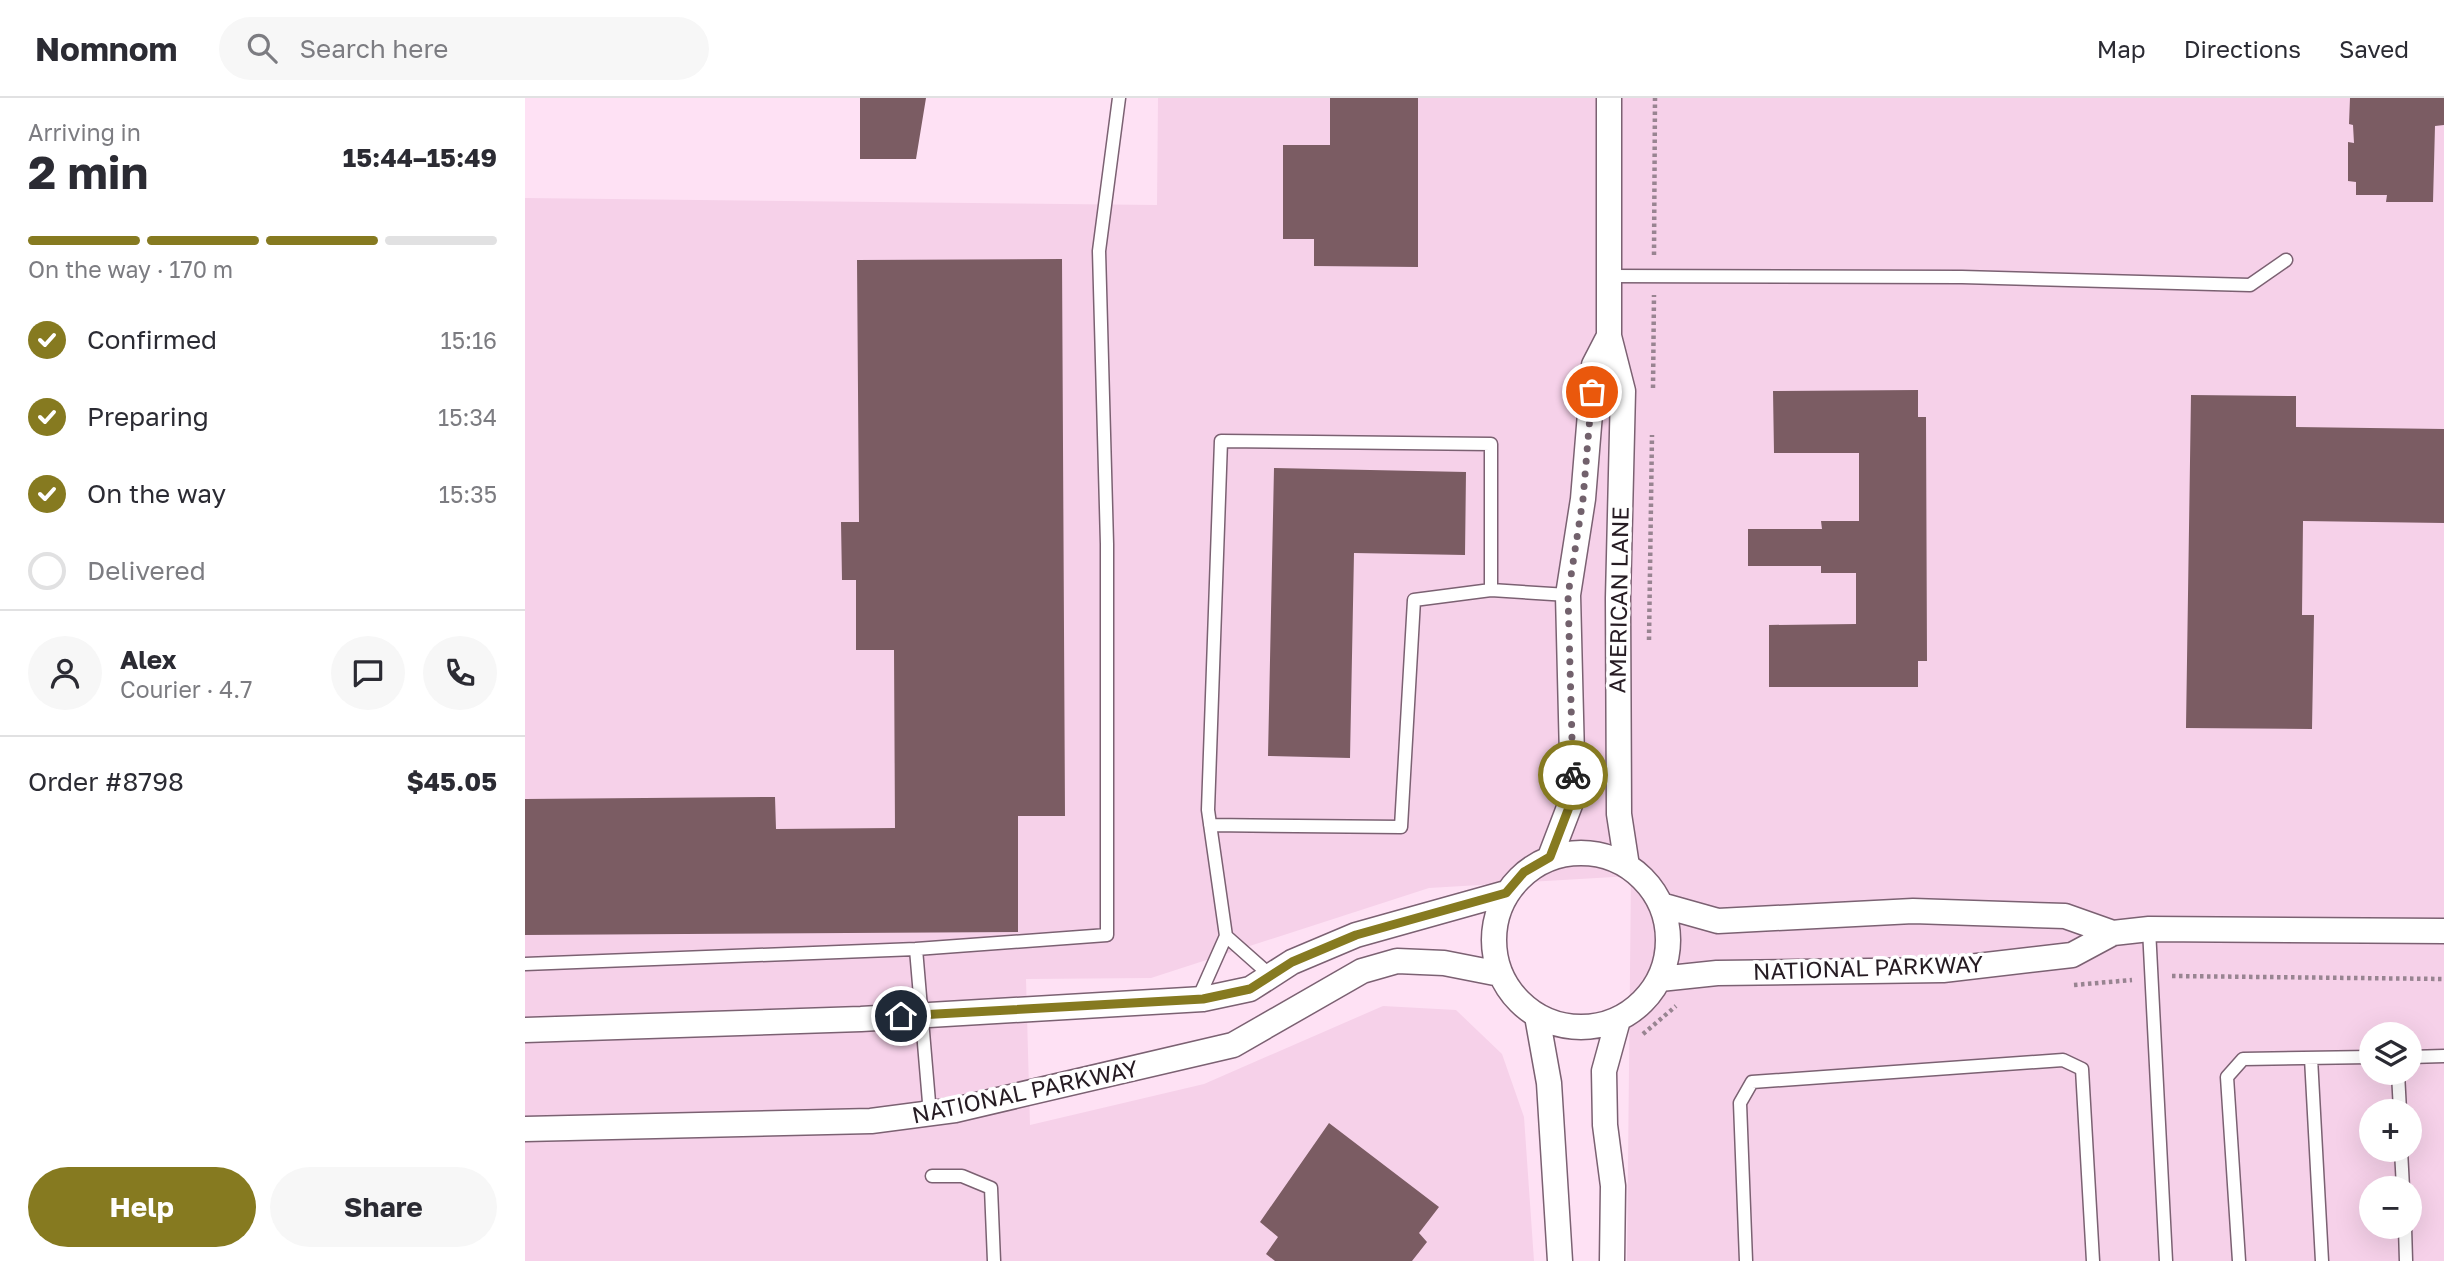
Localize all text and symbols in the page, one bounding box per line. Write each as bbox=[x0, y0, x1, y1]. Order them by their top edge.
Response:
search box bbox=[219, 17, 709, 80]
text: Nomnom bbox=[35, 29, 177, 68]
icon: search bbox=[243, 29, 281, 67]
text: Search here bbox=[299, 33, 448, 64]
text: Map bbox=[2097, 34, 2146, 63]
text: Directions bbox=[2184, 34, 2301, 63]
text: Saved bbox=[2339, 34, 2409, 63]
text: Arriving in bbox=[28, 118, 141, 146]
text: 15:44–15:49 bbox=[343, 142, 497, 173]
text: 2 min bbox=[28, 144, 148, 199]
text: On the way · 170 m bbox=[28, 255, 233, 283]
icon: check bbox=[28, 321, 66, 359]
text: Confirmed bbox=[87, 324, 217, 355]
text: 15:16 bbox=[441, 326, 497, 354]
pin bbox=[1562, 362, 1622, 422]
icon: bag bbox=[1573, 373, 1611, 411]
icon: check bbox=[28, 398, 66, 436]
text: Preparing bbox=[87, 401, 209, 432]
text: 15:34 bbox=[438, 403, 497, 431]
icon: check bbox=[28, 475, 66, 513]
text: On the way bbox=[87, 478, 226, 509]
text: 15:35 bbox=[439, 480, 497, 508]
street label: AMERICAN LANE bbox=[1602, 506, 1634, 694]
text: Delivered bbox=[87, 555, 206, 586]
button: person bbox=[28, 636, 102, 710]
button: chat bbox=[331, 636, 405, 710]
button: phone bbox=[423, 636, 497, 710]
text: Alex bbox=[120, 644, 177, 675]
text: Courier · 4.7 bbox=[120, 675, 252, 703]
courier bbox=[1538, 740, 1608, 810]
icon: bike bbox=[1554, 756, 1592, 794]
text: Order #8798 bbox=[28, 766, 184, 797]
text: $45.05 bbox=[406, 766, 497, 797]
street label: NATIONAL PARKWAY bbox=[1752, 949, 1984, 985]
pin bbox=[871, 986, 931, 1046]
icon: home bbox=[882, 997, 920, 1035]
map controls bbox=[2359, 1022, 2422, 1239]
button: layers bbox=[2359, 1022, 2422, 1085]
street label: NATIONAL PARKWAY bbox=[909, 1053, 1141, 1129]
button: + bbox=[2359, 1099, 2422, 1162]
button: Help bbox=[28, 1167, 256, 1247]
button: Share bbox=[270, 1167, 497, 1247]
button: − bbox=[2359, 1176, 2422, 1239]

